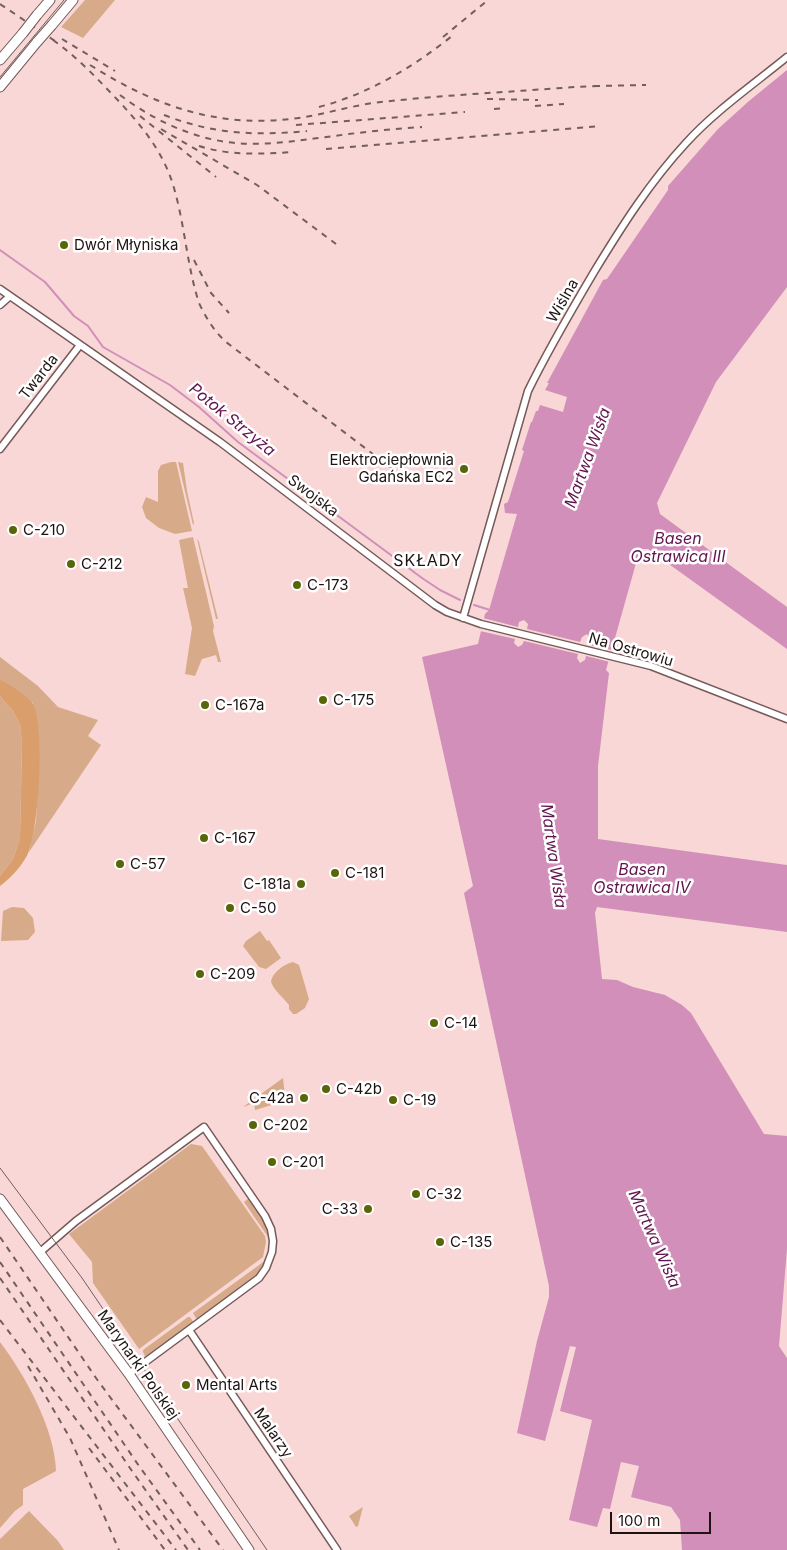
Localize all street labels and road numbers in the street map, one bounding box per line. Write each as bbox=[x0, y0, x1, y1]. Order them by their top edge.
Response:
street label: Wiślna bbox=[543, 276, 583, 326]
street label: Twarda bbox=[16, 351, 62, 403]
street label: Swojska bbox=[284, 471, 342, 521]
street label: Na Ostrowiu bbox=[587, 629, 675, 671]
street label: Marynarki Polskiej bbox=[93, 1307, 183, 1423]
street label: Malarzy bbox=[250, 1405, 296, 1461]

